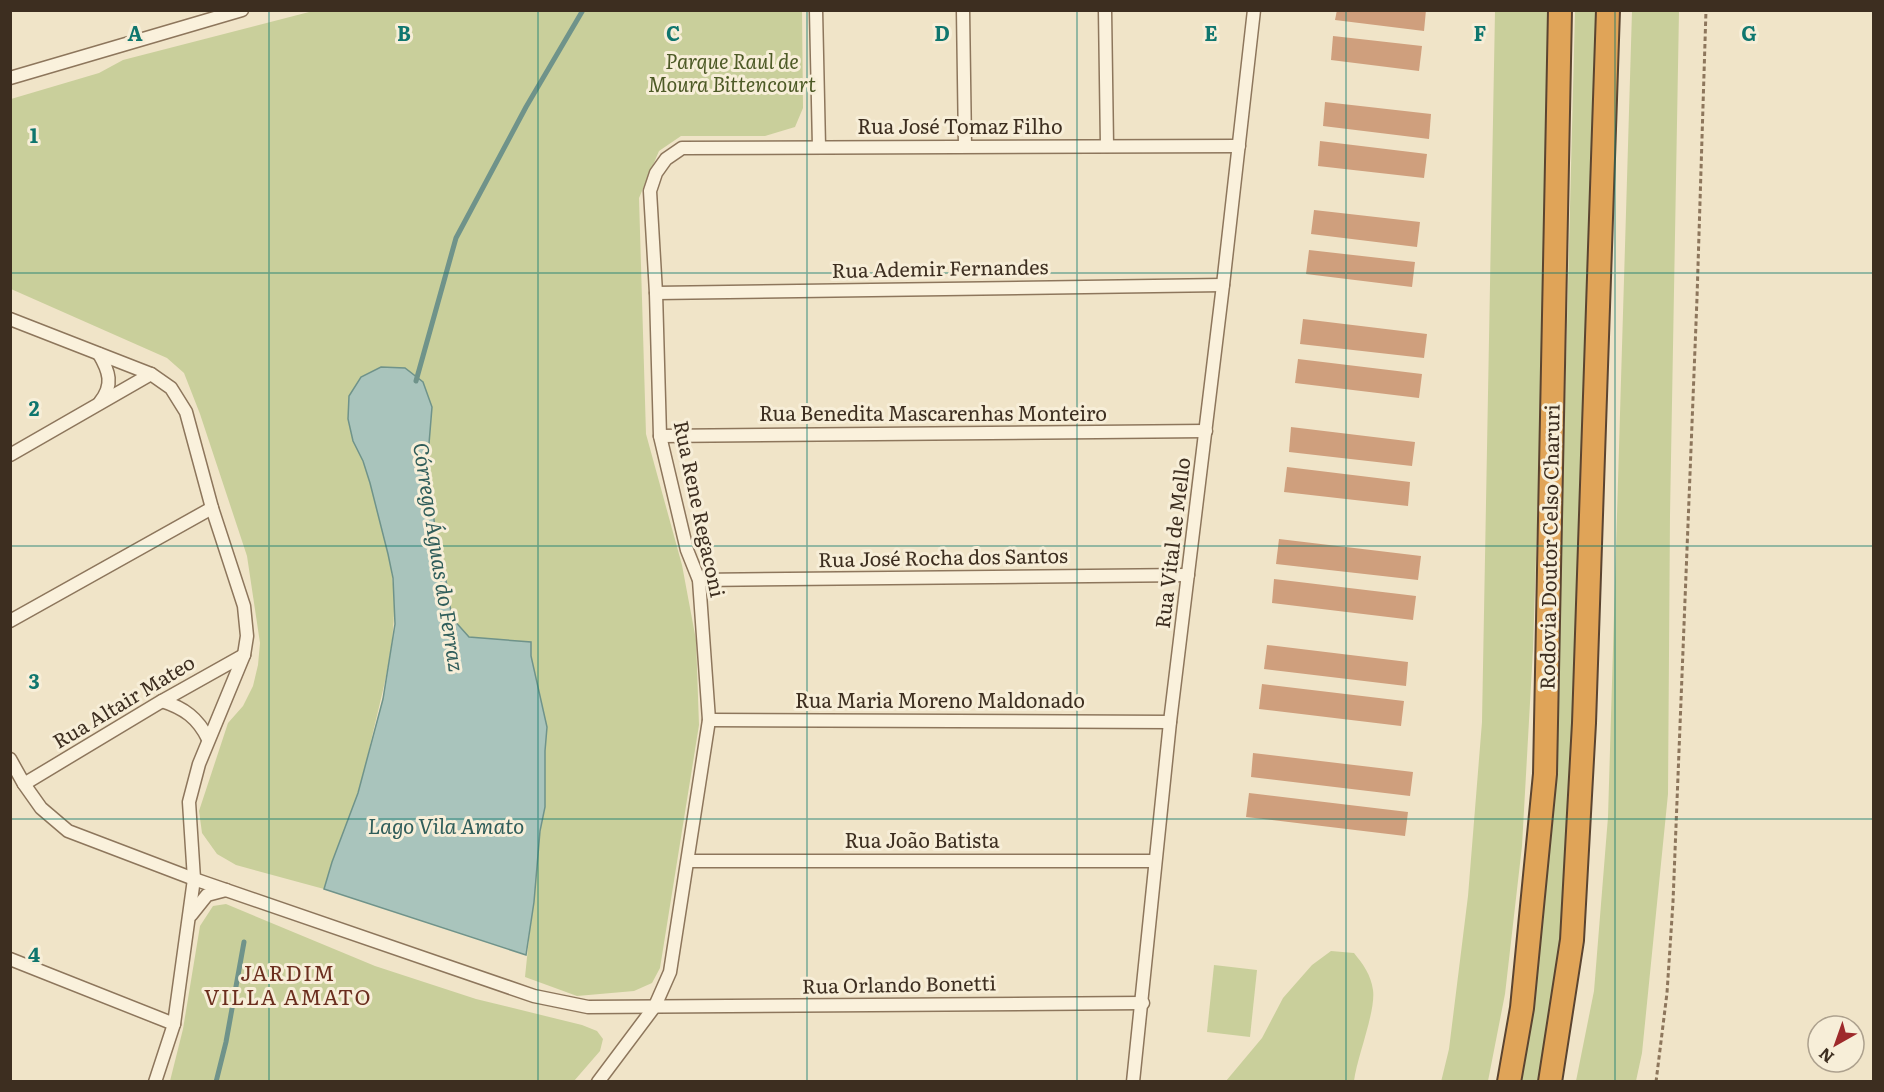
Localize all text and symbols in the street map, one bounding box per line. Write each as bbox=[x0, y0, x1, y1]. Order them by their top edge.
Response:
text: A bbox=[127, 17, 143, 47]
text: B bbox=[397, 17, 411, 47]
text: C bbox=[666, 17, 680, 47]
text: D bbox=[934, 17, 950, 47]
text: E bbox=[1204, 17, 1218, 47]
text: F bbox=[1474, 17, 1487, 47]
text: G bbox=[1741, 17, 1757, 47]
park label: Parque Raul de Moura Bittencourt bbox=[648, 45, 816, 98]
street label: Rua José Tomaz Filho bbox=[857, 110, 1063, 140]
text: 1 bbox=[30, 119, 38, 149]
street label: Rua Ademir Fernandes bbox=[831, 250, 1049, 284]
text: 2 bbox=[29, 392, 40, 422]
street label: Rua Benedita Mascarenhas Monteiro bbox=[759, 397, 1107, 427]
street label: Rodovia Doutor Celso Charuri bbox=[1531, 404, 1565, 690]
street label: Rua Rene Regaconi bbox=[668, 418, 734, 600]
water label: Córrego Águas do Ferraz bbox=[407, 440, 474, 673]
street label: Rua Vital de Mello bbox=[1146, 456, 1196, 630]
street label: Rua José Rocha dos Santos bbox=[818, 539, 1068, 573]
street label: Rua Altair Mateo bbox=[46, 646, 200, 755]
text: 3 bbox=[28, 665, 40, 695]
street label: Rua Maria Moreno Maldonado bbox=[795, 684, 1085, 714]
water label: Lago Vila Amato bbox=[368, 809, 524, 840]
street label: Rua João Batista bbox=[844, 824, 1000, 854]
text: 4 bbox=[28, 938, 40, 968]
district label: JARDIM VILLA AMATO bbox=[204, 956, 372, 1011]
street label: Rua Orlando Bonetti bbox=[802, 966, 997, 1000]
north arrow bbox=[1806, 1014, 1866, 1074]
text: N bbox=[1813, 1043, 1839, 1070]

